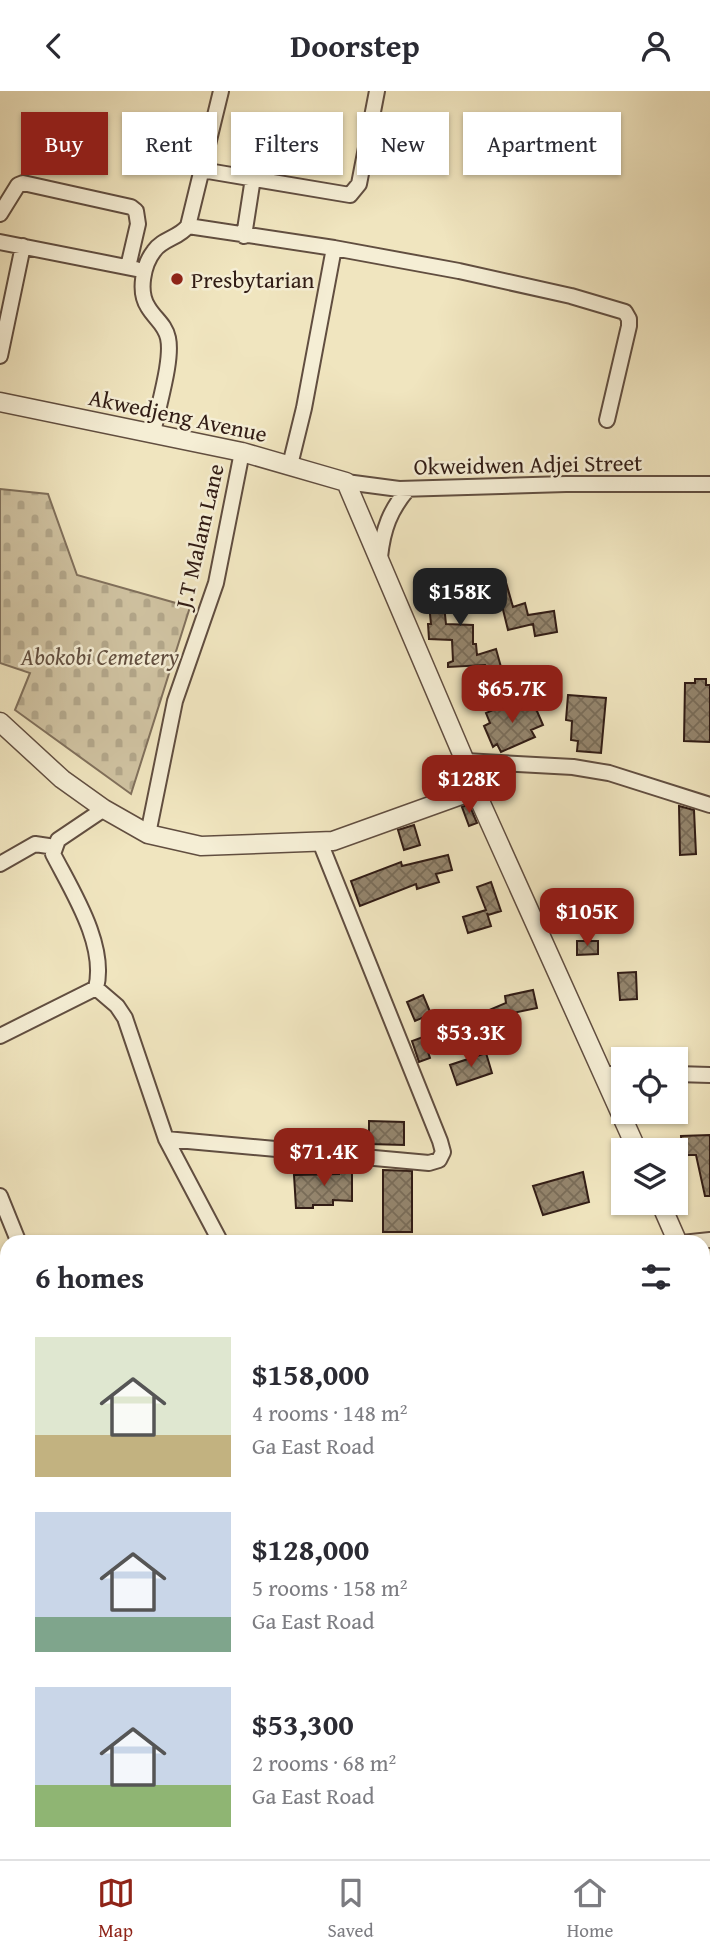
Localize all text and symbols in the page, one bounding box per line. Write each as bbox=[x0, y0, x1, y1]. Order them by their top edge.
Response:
text: Doorstep bbox=[290, 22, 420, 69]
icon: back bbox=[35, 27, 73, 65]
icon: person bbox=[637, 27, 675, 65]
chip: Buy bbox=[21, 112, 108, 175]
chip: Rent bbox=[122, 112, 217, 175]
chip: Filters bbox=[231, 112, 343, 175]
chip: New bbox=[357, 112, 449, 175]
chip: Apartment bbox=[463, 112, 621, 175]
place label: Presbytarian bbox=[191, 263, 315, 296]
marker: Presbytarian bbox=[169, 271, 185, 287]
street label: Akwedjeng Avenue bbox=[86, 380, 270, 450]
street label: Okweidwen Adjei Street bbox=[413, 446, 643, 482]
street label: J.T Malam Lane bbox=[166, 460, 232, 614]
pin: $158K bbox=[411, 568, 509, 628]
text: $158K bbox=[429, 574, 491, 607]
park label: Abokobi Cemetery bbox=[20, 640, 180, 673]
pin: $65.7K bbox=[455, 665, 569, 725]
text: $65.7K bbox=[478, 671, 546, 704]
pin: $128K bbox=[420, 755, 518, 815]
text: $128K bbox=[438, 761, 500, 794]
pin: $105K bbox=[538, 889, 636, 948]
text: $105K bbox=[556, 894, 618, 927]
pin: $53.3K bbox=[414, 1009, 528, 1069]
text: $53.3K bbox=[437, 1015, 505, 1048]
map controls bbox=[611, 1047, 688, 1215]
button: locate bbox=[611, 1047, 688, 1124]
pin: $71.4K bbox=[267, 1129, 381, 1188]
text: $71.4K bbox=[290, 1134, 358, 1167]
button: layers bbox=[611, 1138, 688, 1215]
text: 6 homes bbox=[35, 1255, 144, 1299]
icon: filters bbox=[637, 1258, 675, 1296]
text: $158,000 bbox=[252, 1352, 369, 1396]
icon: home bbox=[91, 1365, 175, 1449]
text: 4 rooms · 148 m² bbox=[252, 1396, 407, 1429]
text: Ga East Road bbox=[252, 1429, 374, 1462]
text: $128,000 bbox=[252, 1527, 369, 1571]
icon: home bbox=[91, 1540, 175, 1624]
text: 5 rooms · 158 m² bbox=[252, 1571, 407, 1604]
text: Ga East Road bbox=[252, 1604, 374, 1637]
text: $53,300 bbox=[252, 1702, 354, 1746]
icon: home bbox=[91, 1715, 175, 1799]
text: 2 rooms · 68 m² bbox=[252, 1746, 396, 1779]
text: Ga East Road bbox=[252, 1779, 374, 1812]
tab: Map bbox=[97, 1874, 135, 1944]
tab: Saved bbox=[328, 1874, 374, 1944]
tab: Home bbox=[567, 1874, 613, 1944]

